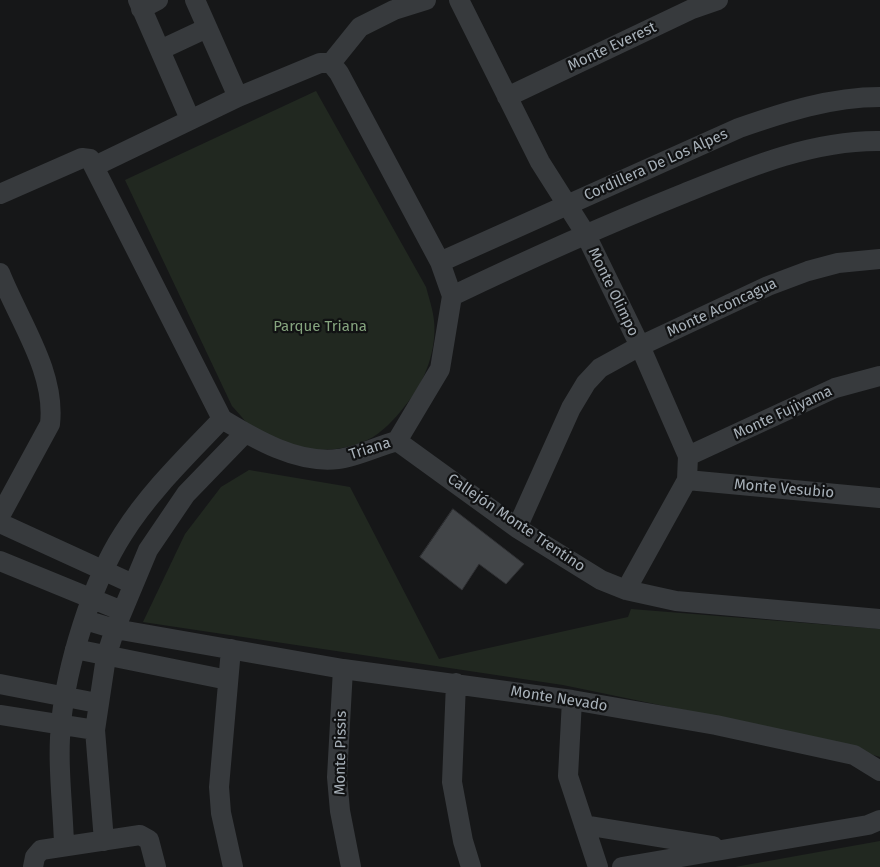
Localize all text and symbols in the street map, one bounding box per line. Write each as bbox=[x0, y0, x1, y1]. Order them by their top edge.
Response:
street label: Monte Everest bbox=[565, 19, 659, 75]
street label: Cordillera De Los Alpes bbox=[581, 125, 731, 205]
street label: Monte Olimpo bbox=[584, 245, 642, 339]
street label: Monte Aconcagua bbox=[664, 275, 780, 341]
park label: Parque Triana bbox=[273, 318, 367, 336]
street label: Monte Fujiyama bbox=[731, 382, 835, 444]
street label: Triana bbox=[347, 434, 393, 464]
street label: Callejón Monte Trentino bbox=[444, 470, 588, 576]
street label: Monte Vesubio bbox=[733, 476, 835, 502]
street label: Monte Nevado bbox=[509, 682, 609, 716]
street label: Monte Pissis bbox=[331, 711, 351, 795]

